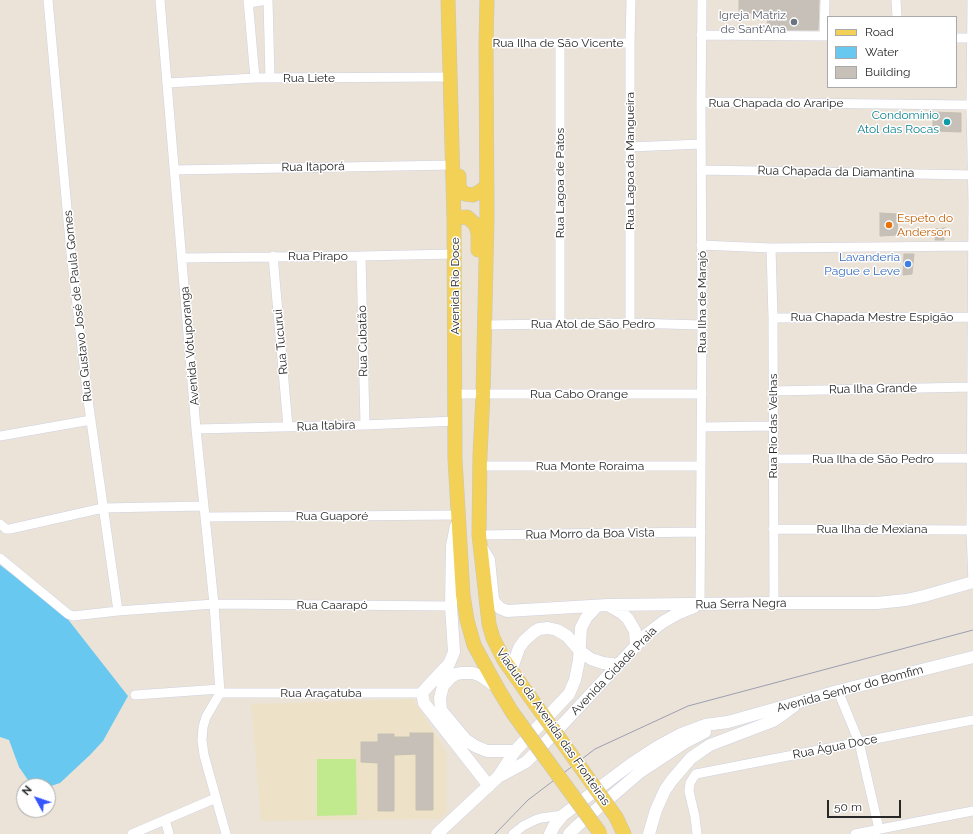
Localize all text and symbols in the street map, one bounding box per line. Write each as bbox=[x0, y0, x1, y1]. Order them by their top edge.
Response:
place label: Igreja Matriz de Sant'Ana bbox=[719, 8, 786, 36]
legend bbox=[827, 16, 957, 88]
marker: Igreja Matriz de Sant'Ana bbox=[789, 17, 799, 27]
text: Road bbox=[865, 25, 894, 39]
street label: Rua Ilha de São Vicente bbox=[492, 36, 624, 50]
text: Water bbox=[865, 45, 899, 59]
text: Building bbox=[865, 65, 911, 79]
street label: Rua Liete bbox=[283, 71, 335, 85]
street label: Rua Lagoa da Mangueira bbox=[623, 92, 637, 230]
street label: Rua Chapada do Araripe bbox=[708, 96, 844, 110]
place label: Condomínio Atol das Rocas bbox=[857, 108, 939, 136]
marker: Condomínio Atol das Rocas bbox=[942, 117, 952, 127]
street label: Rua Lagoa de Patos bbox=[553, 128, 567, 238]
street label: Rua Itaporá bbox=[281, 159, 345, 175]
street label: Rua Chapada da Diamantina bbox=[758, 163, 914, 181]
street label: Rua Gustavo José de Paula Gomes bbox=[61, 210, 95, 402]
place label: Espeto do Anderson bbox=[897, 211, 953, 239]
marker: Espeto do Anderson bbox=[884, 220, 894, 230]
street label: Avenida Rio Doce bbox=[448, 237, 462, 335]
street label: Rua Pirapo bbox=[288, 249, 348, 263]
place label: Lavanderia Pague e Leve bbox=[824, 250, 900, 278]
street label: Rua Ilha de Marajó bbox=[695, 251, 709, 353]
marker: Lavanderia Pague e Leve bbox=[903, 259, 913, 269]
street label: Avenida Votuporanga bbox=[178, 286, 202, 406]
street label: Rua Cubatão bbox=[355, 305, 371, 377]
street label: Rua Tucurui bbox=[271, 309, 291, 375]
street label: Rua Chapada Mestre Espigão bbox=[791, 310, 953, 324]
street label: Rua Atol de São Pedro bbox=[531, 317, 655, 331]
street label: Rua Rio das Velhas bbox=[766, 374, 780, 478]
street label: Rua Ilha Grande bbox=[829, 381, 917, 397]
street label: Rua Cabo Orange bbox=[530, 387, 628, 401]
street label: Rua Itabira bbox=[296, 418, 356, 434]
street label: Rua Ilha de São Pedro bbox=[812, 452, 934, 466]
street label: Rua Monte Roraima bbox=[536, 459, 644, 473]
street label: Rua Guaporé bbox=[296, 509, 368, 523]
street label: Rua Ilha de Mexiana bbox=[817, 522, 927, 536]
street label: Rua Morro da Boa Vista bbox=[525, 526, 655, 542]
street label: Rua Serra Negra bbox=[695, 596, 787, 612]
street label: Rua Caarapó bbox=[296, 598, 368, 612]
street label: Avenida Cidade Praia bbox=[568, 624, 660, 718]
street label: Viaduto da Avenida das Fronteiras bbox=[493, 646, 613, 808]
street label: Avenida Senhor do Bomfim bbox=[775, 662, 925, 716]
street label: Rua Araçatuba bbox=[280, 686, 362, 700]
street label: Rua Água Doce bbox=[791, 732, 879, 762]
north arrow bbox=[16, 778, 56, 818]
text: N bbox=[20, 783, 35, 798]
scale bar bbox=[829, 792, 903, 818]
text: 50 m bbox=[834, 800, 862, 814]

